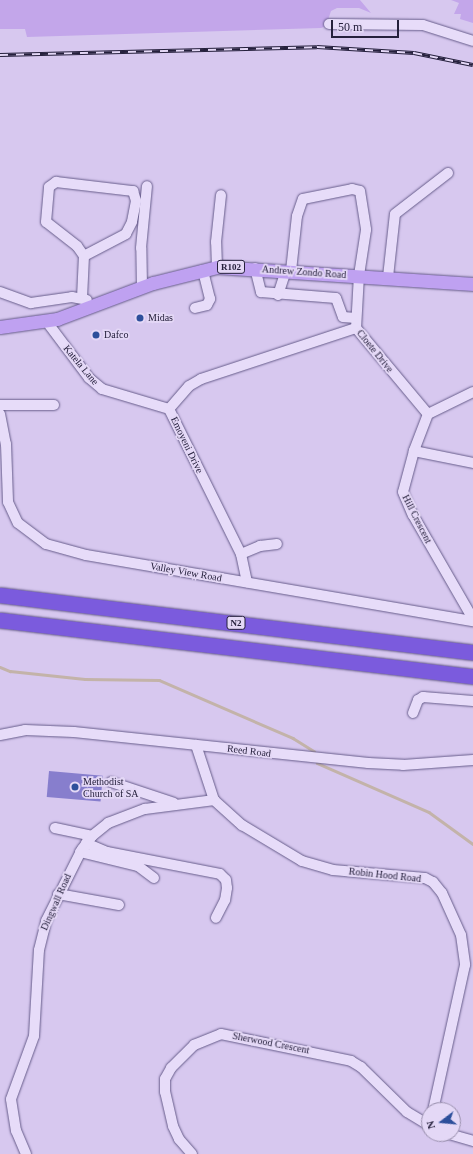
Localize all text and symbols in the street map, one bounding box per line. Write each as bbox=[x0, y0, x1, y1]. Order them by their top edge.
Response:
scale bar bbox=[333, 12, 401, 38]
text: 50 m bbox=[338, 20, 362, 34]
road number: R102 bbox=[217, 260, 245, 274]
street label: Andrew Zondo Road bbox=[261, 263, 347, 281]
place label: Midas bbox=[148, 312, 173, 324]
marker: Midas bbox=[135, 313, 145, 323]
street label: Cloete Drive bbox=[354, 327, 396, 375]
place label: Dafco bbox=[104, 329, 128, 341]
marker: Dafco bbox=[91, 330, 101, 340]
street label: Katela Lane bbox=[61, 343, 101, 387]
street label: Emoyeni Drive bbox=[168, 415, 206, 475]
street label: Hill Crescent bbox=[400, 493, 434, 545]
street label: Valley View Road bbox=[149, 560, 223, 584]
road number: N2 bbox=[226, 616, 246, 630]
street label: Reed Road bbox=[226, 742, 272, 760]
place label: Methodist Church of SA bbox=[83, 775, 139, 798]
marker: Methodist Church of SA bbox=[70, 782, 80, 792]
street label: Robin Hood Road bbox=[348, 865, 422, 885]
street label: Dingwall Road bbox=[38, 872, 74, 932]
street label: Sherwood Crescent bbox=[232, 1030, 310, 1056]
north arrow bbox=[421, 1102, 461, 1142]
text: N bbox=[424, 1120, 437, 1131]

